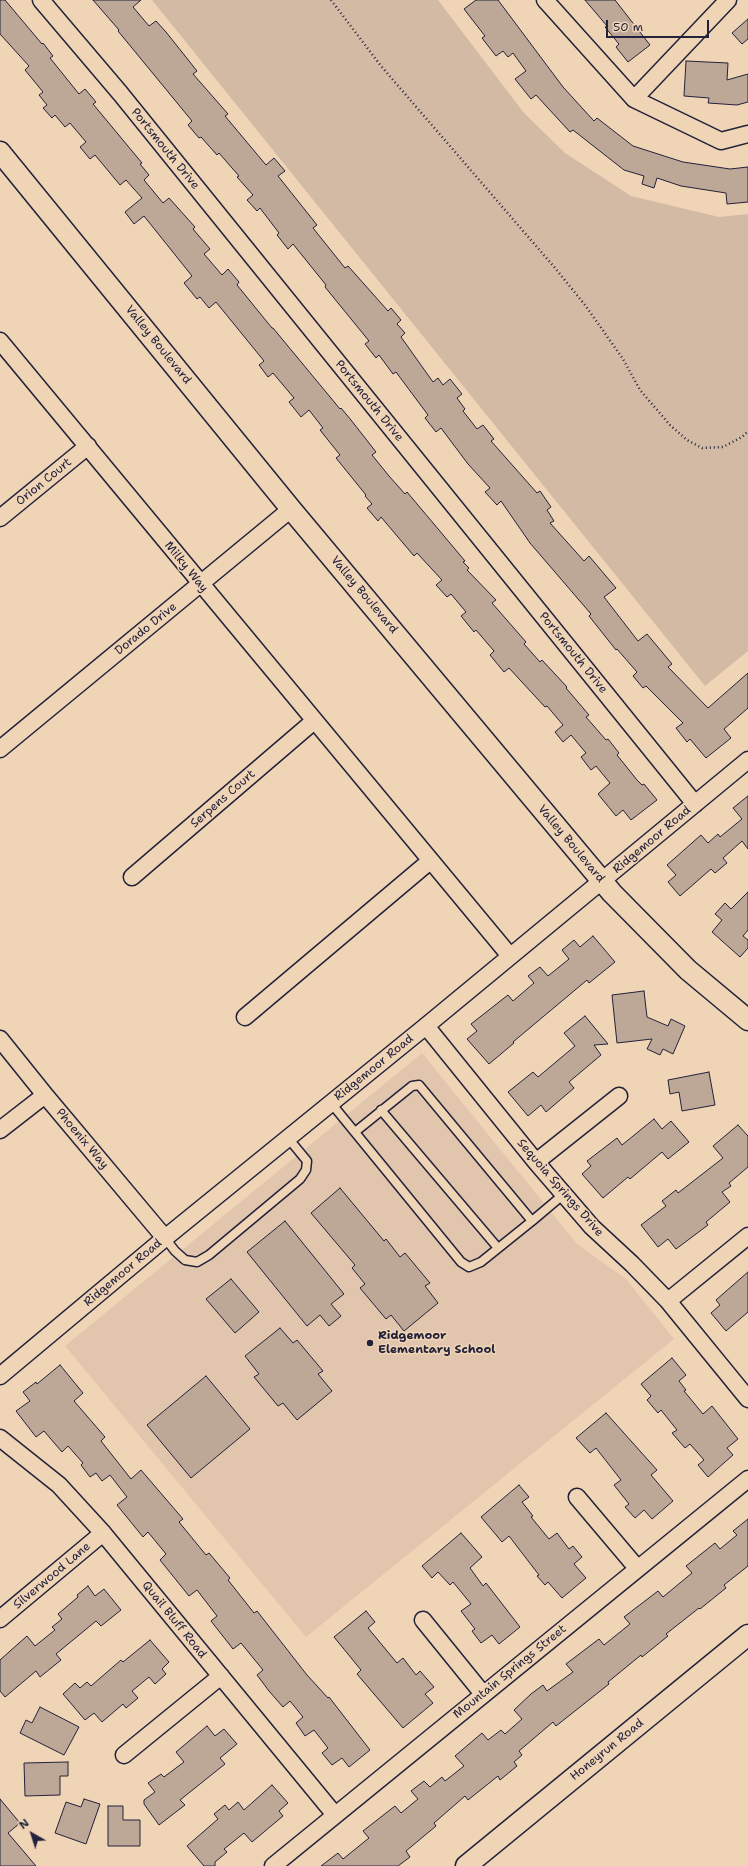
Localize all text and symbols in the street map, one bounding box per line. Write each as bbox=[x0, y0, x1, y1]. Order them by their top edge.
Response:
scale bar bbox=[608, 12, 711, 38]
text: 50 m bbox=[613, 19, 643, 35]
street label: Portsmouth Drive bbox=[128, 105, 202, 193]
street label: Valley Boulevard bbox=[122, 303, 194, 387]
street label: Portsmouth Drive bbox=[332, 357, 406, 445]
street label: Orion Court bbox=[13, 455, 75, 509]
street label: Milky Way bbox=[161, 539, 211, 595]
street label: Valley Boulevard bbox=[327, 553, 401, 637]
street label: Dorado Drive bbox=[112, 600, 180, 658]
street label: Portsmouth Drive bbox=[536, 609, 610, 697]
street label: Serpens Court bbox=[188, 767, 258, 831]
street label: Valley Boulevard bbox=[534, 802, 608, 886]
street label: Ridgemoor Road bbox=[610, 803, 694, 877]
street label: Ridgemoor Road bbox=[332, 1032, 416, 1104]
street label: Phoenix Way bbox=[53, 1106, 111, 1172]
street label: Sequoia Springs Drive bbox=[514, 1136, 606, 1240]
street label: Ridgemoor Road bbox=[81, 1236, 165, 1310]
place label: Ridgemoor Elementary School bbox=[378, 1329, 495, 1357]
marker: Ridgemoor Elementary School bbox=[365, 1338, 375, 1348]
street label: Silverwood Lane bbox=[10, 1540, 94, 1612]
street label: Quail Bluff Road bbox=[139, 1579, 209, 1661]
street label: Mountain Springs Street bbox=[451, 1622, 569, 1722]
street label: Honeyrun Road bbox=[567, 1716, 647, 1784]
north arrow bbox=[12, 1814, 52, 1854]
text: N bbox=[16, 1816, 32, 1833]

